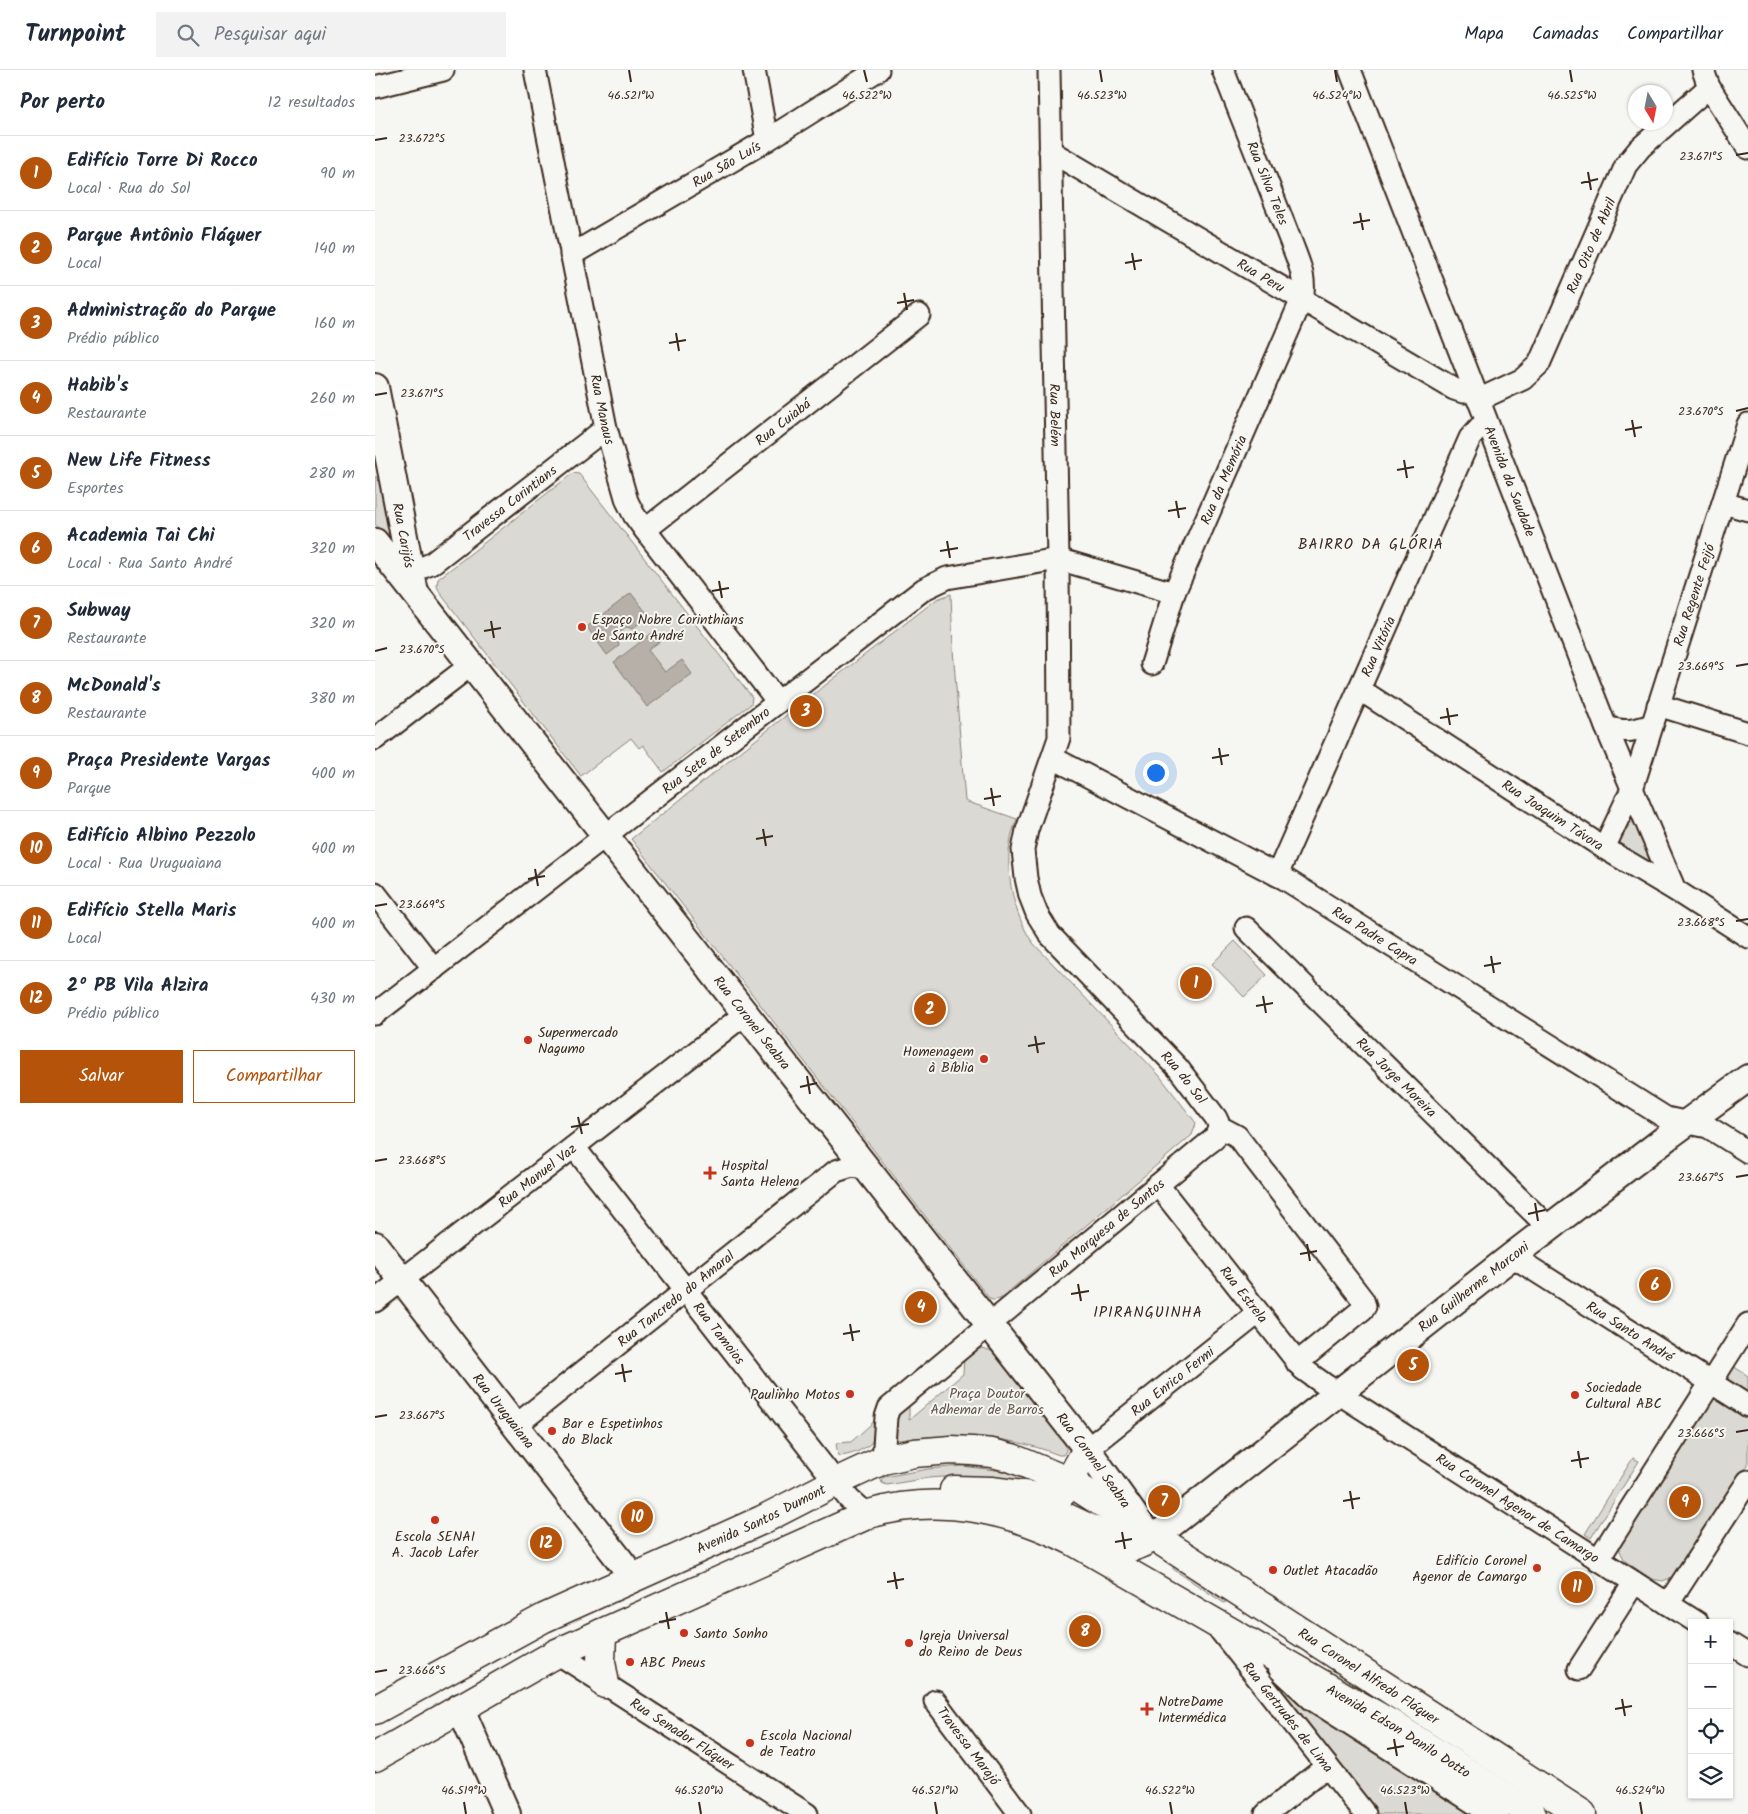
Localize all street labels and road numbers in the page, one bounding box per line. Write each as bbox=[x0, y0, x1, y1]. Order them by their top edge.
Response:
street label: Rua São Luís bbox=[688, 136, 765, 194]
street label: Rua Silva Teles bbox=[1240, 138, 1294, 229]
street label: Rua Oito de Abril bbox=[1561, 194, 1623, 297]
street label: Rua Peru bbox=[1232, 253, 1289, 299]
street label: Rua Manaus bbox=[584, 372, 620, 447]
street label: Rua Belém bbox=[1043, 383, 1066, 447]
street label: Rua Cuiabá bbox=[750, 393, 817, 452]
street label: Avenida da Saudade bbox=[1478, 422, 1541, 541]
street label: Rua da Memória bbox=[1195, 432, 1253, 528]
street label: Travessa Corintians bbox=[458, 460, 562, 547]
street label: Rua Carijós bbox=[386, 501, 420, 570]
street label: Rua Regente Feijó bbox=[1668, 541, 1721, 649]
street label: Rua Vitória bbox=[1356, 613, 1402, 681]
street label: Rua Sete de Setembro bbox=[657, 702, 775, 800]
street label: Rua Joaquim Távora bbox=[1497, 774, 1608, 857]
street label: Rua Padre Capra bbox=[1327, 901, 1422, 972]
street label: Rua Coronel Seabra bbox=[707, 971, 796, 1075]
street label: Rua Jorge Moreira bbox=[1350, 1033, 1441, 1123]
street label: Rua do Sol bbox=[1155, 1046, 1212, 1110]
street label: Rua Manuel Vaz bbox=[494, 1138, 582, 1214]
street label: Rua Marquesa de Santos bbox=[1044, 1174, 1170, 1283]
street label: Rua Guilherme Marconi bbox=[1413, 1236, 1535, 1338]
street label: Rua Tancredo do Amaral bbox=[613, 1245, 740, 1353]
street label: Rua Estrela bbox=[1214, 1261, 1273, 1328]
street label: Rua Santo André bbox=[1582, 1296, 1678, 1368]
street label: Rua Tamoios bbox=[687, 1298, 750, 1370]
street label: Rua Enrico Fermi bbox=[1126, 1341, 1220, 1422]
street label: Rua Uruguaiana bbox=[467, 1369, 540, 1454]
street label: Rua Coronel Seabra bbox=[1050, 1408, 1136, 1513]
street label: Rua Coronel Agenor de Camargo bbox=[1431, 1448, 1603, 1569]
street label: Avenida Santos Dumont bbox=[693, 1479, 831, 1560]
street label: Rua Coronel Alfredo Fláquer bbox=[1293, 1623, 1444, 1731]
street label: Rua Gertrudes de Lima bbox=[1237, 1657, 1338, 1778]
street label: Avenida Edson Danilo Dotto bbox=[1322, 1679, 1475, 1784]
street label: Rua Senador Fláquer bbox=[625, 1693, 739, 1777]
street label: Travessa Marajó bbox=[931, 1702, 1005, 1791]

